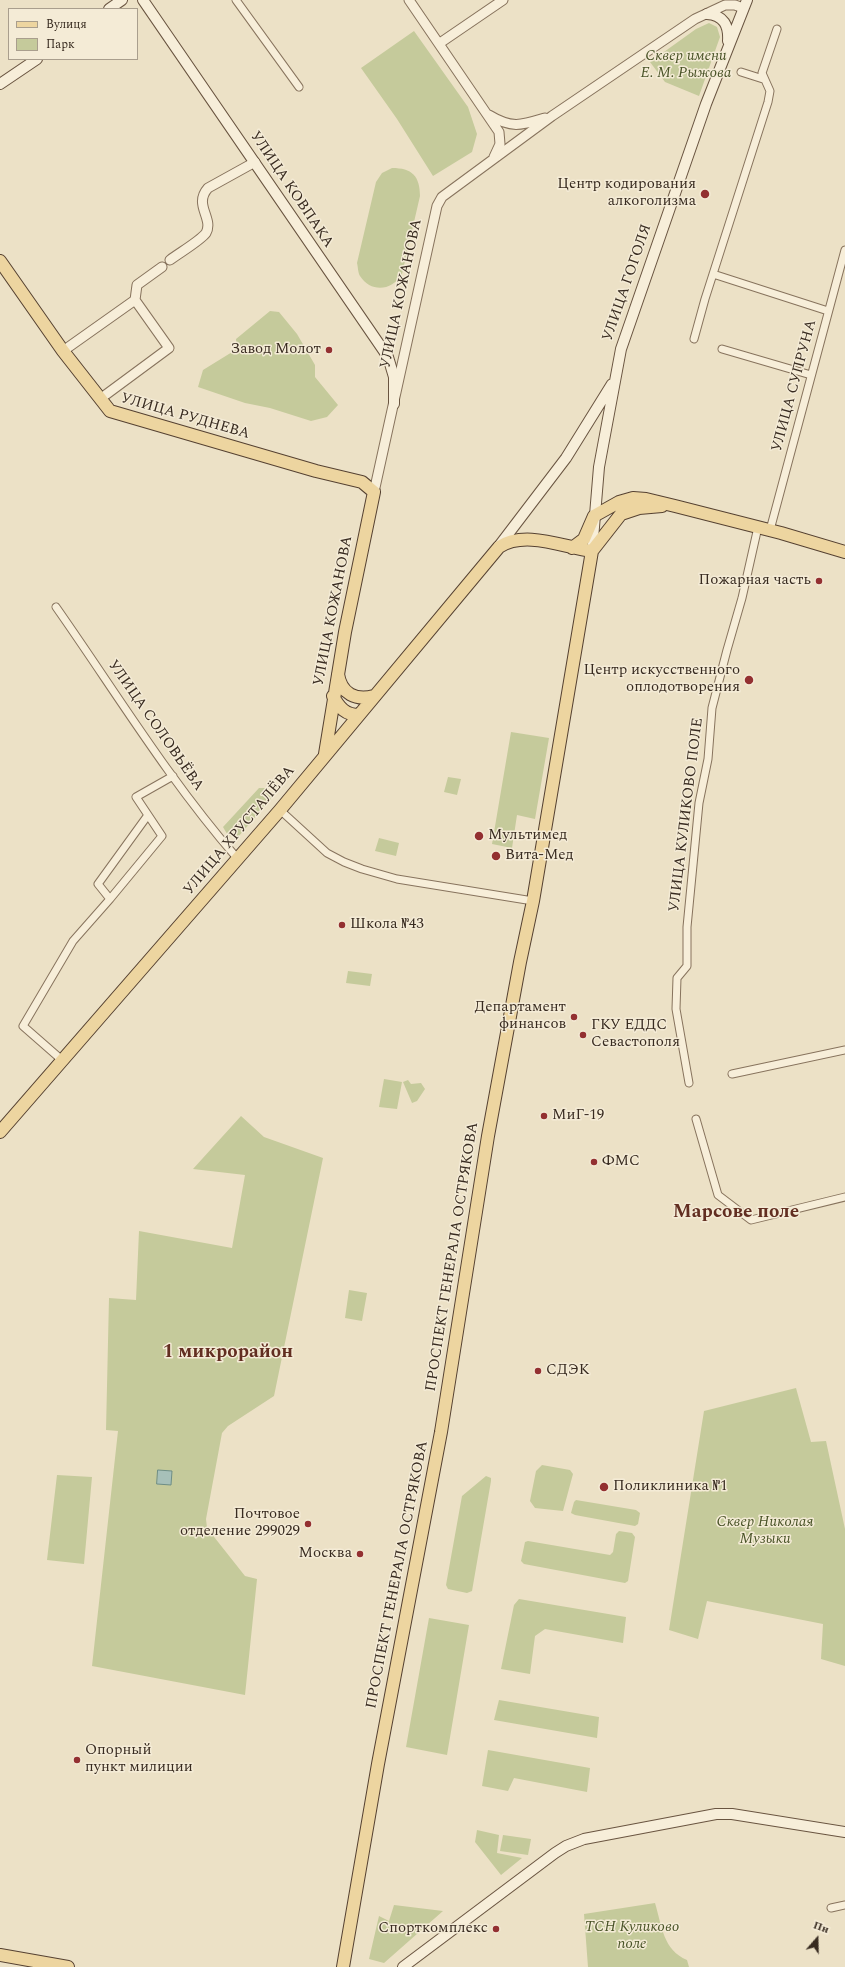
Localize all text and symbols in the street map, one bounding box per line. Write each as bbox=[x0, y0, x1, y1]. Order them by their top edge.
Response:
legend bbox=[8, 8, 138, 60]
text: Вулиця bbox=[46, 15, 87, 34]
text: Парк bbox=[46, 35, 75, 54]
park label: Сквер имени Е. М. Рыжова bbox=[641, 48, 731, 83]
street label: УЛИЦА КОВПАКА bbox=[245, 128, 337, 252]
place label: Центр кодирования алкоголизма bbox=[557, 176, 696, 211]
marker: Центр кодирования алкоголизма bbox=[699, 188, 711, 200]
street label: УЛИЦА КОЖАНОВА bbox=[377, 217, 427, 371]
street label: УЛИЦА ГОГОЛЯ bbox=[600, 222, 656, 344]
street label: УЛИЦА СУПРУНА bbox=[769, 318, 821, 454]
place label: Завод Молот bbox=[230, 341, 321, 359]
marker: Завод Молот bbox=[324, 345, 334, 355]
street label: УЛИЦА РУДНЕВА bbox=[118, 390, 252, 444]
street label: УЛИЦА КОЖАНОВА bbox=[311, 534, 357, 688]
place label: Пожарная часть bbox=[699, 572, 811, 590]
marker: Пожарная часть bbox=[814, 576, 824, 586]
street label: УЛИЦА СОЛОВЬЁВА bbox=[103, 657, 207, 795]
place label: Центр искусственного оплодотворения bbox=[583, 662, 740, 697]
marker: Центр искусственного оплодотворения bbox=[743, 674, 755, 686]
street label: УЛИЦА КУЛИКОВО ПОЛЕ bbox=[666, 717, 708, 913]
street label: УЛИЦА ХРУСТАЛЁВА bbox=[181, 763, 299, 899]
place label: Мультимед bbox=[488, 827, 567, 845]
marker: Мультимед bbox=[473, 830, 485, 842]
place label: Вита-Мед bbox=[505, 847, 574, 865]
marker: Вита-Мед bbox=[490, 850, 502, 862]
place label: Школа №43 bbox=[350, 916, 424, 934]
marker: Школа №43 bbox=[337, 920, 347, 930]
place label: Департамент финансов bbox=[474, 999, 566, 1034]
marker: Департамент финансов bbox=[569, 1012, 579, 1022]
place label: ГКУ ЕДДС Севастополя bbox=[591, 1017, 680, 1052]
marker: ГКУ ЕДДС Севастополя bbox=[578, 1030, 588, 1040]
place label: МиГ-19 bbox=[552, 1107, 604, 1125]
marker: МиГ-19 bbox=[539, 1111, 549, 1121]
street label: ПРОСПЕКТ ГЕНЕРАЛА ОСТРЯКОВА bbox=[423, 1121, 483, 1393]
place label: ФМС bbox=[602, 1153, 640, 1171]
marker: ФМС bbox=[589, 1157, 599, 1167]
district label: Марсове поле bbox=[673, 1202, 799, 1224]
district label: 1 микрорайон bbox=[163, 1342, 293, 1364]
place label: СДЭК bbox=[546, 1362, 590, 1380]
marker: СДЭК bbox=[533, 1366, 543, 1376]
street label: ПРОСПЕКТ ГЕНЕРАЛА ОСТРЯКОВА bbox=[363, 1440, 433, 1710]
place label: Поликлиника №1 bbox=[613, 1478, 727, 1496]
marker: Поликлиника №1 bbox=[598, 1481, 610, 1493]
place label: Почтовое отделение 299029 bbox=[180, 1506, 300, 1541]
park label: Сквер Николая Музыки bbox=[717, 1514, 813, 1549]
marker: Почтовое отделение 299029 bbox=[303, 1519, 313, 1529]
place label: Москва bbox=[299, 1545, 352, 1563]
marker: Москва bbox=[355, 1549, 365, 1559]
place label: Опорный пункт милиции bbox=[85, 1742, 193, 1777]
marker: Опорный пункт милиции bbox=[72, 1755, 82, 1765]
text: Пн bbox=[811, 1917, 832, 1938]
park label: ТСН Куликово поле bbox=[585, 1919, 679, 1954]
north arrow bbox=[797, 1919, 837, 1959]
place label: Спорткомплекс bbox=[378, 1920, 488, 1938]
marker: Спорткомплекс bbox=[491, 1924, 501, 1934]

